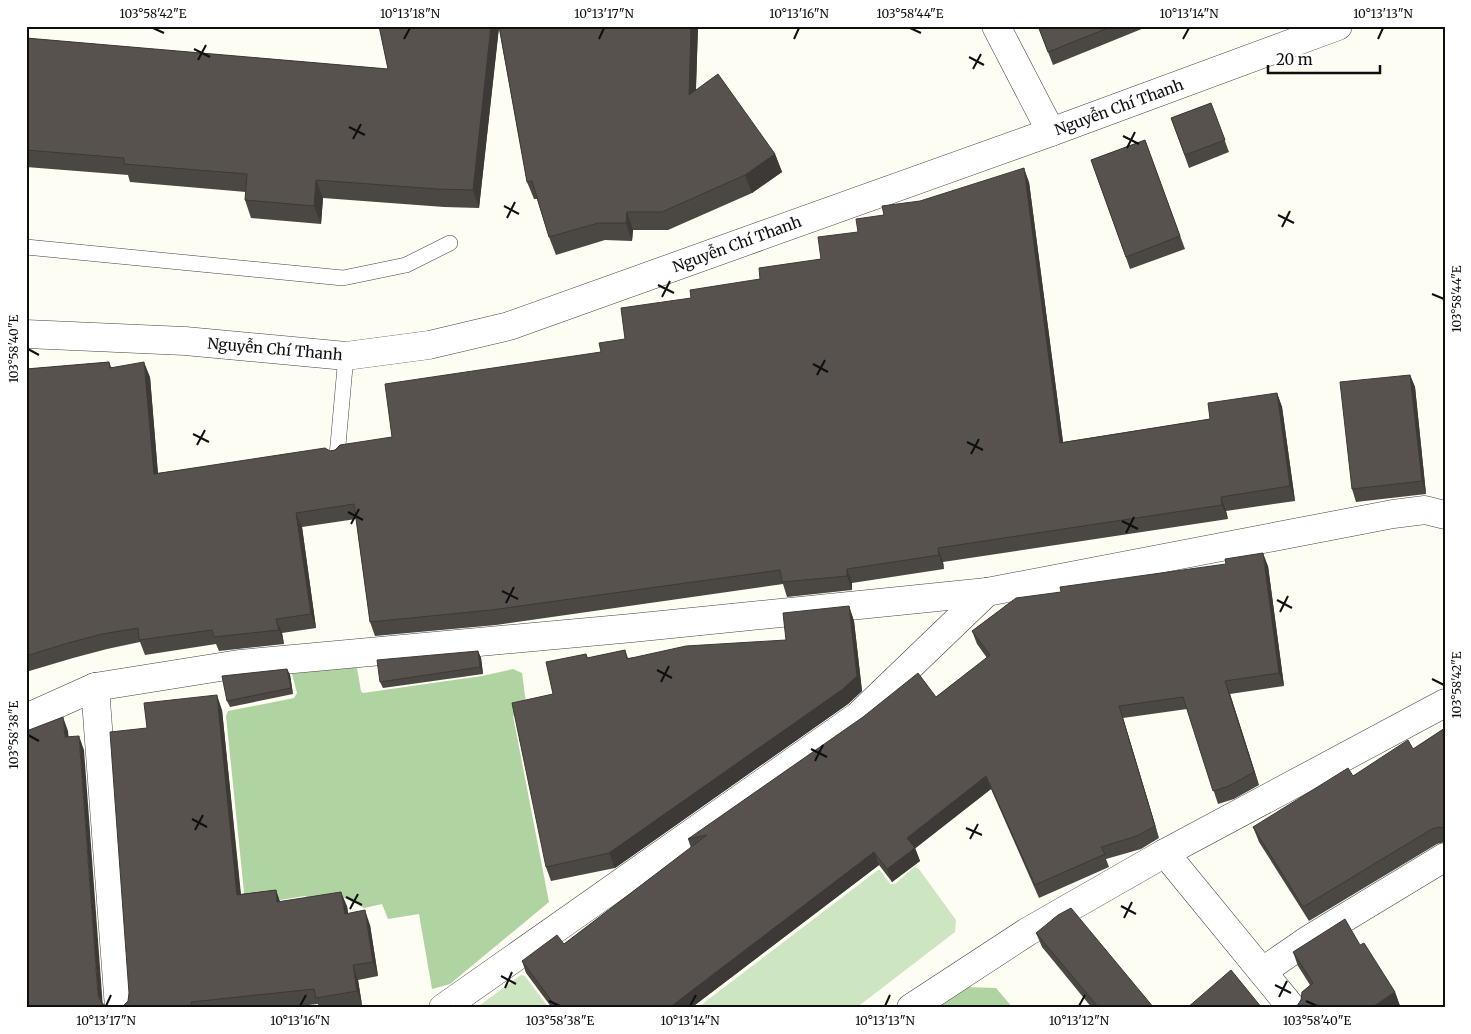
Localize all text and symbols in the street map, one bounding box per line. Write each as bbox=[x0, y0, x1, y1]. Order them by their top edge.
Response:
text: 103°58'42"E bbox=[120, 6, 187, 21]
text: 10°13'18"N bbox=[380, 6, 441, 21]
text: 10°13'17"N bbox=[574, 6, 634, 21]
text: 10°13'16"N bbox=[769, 6, 829, 21]
text: 103°58'44"E bbox=[877, 6, 944, 21]
text: 10°13'14"N bbox=[1160, 6, 1219, 21]
text: 10°13'13"N bbox=[1353, 6, 1414, 21]
scale bar bbox=[1268, 42, 1381, 74]
text: 20 m bbox=[1276, 50, 1313, 69]
street label: Nguyễn Chí Thanh bbox=[1052, 74, 1186, 139]
street label: Nguyễn Chí Thanh bbox=[670, 211, 804, 276]
text: 103°58'44"E bbox=[1449, 265, 1464, 332]
text: 103°58'40"E bbox=[6, 315, 21, 383]
street label: Nguyễn Chí Thanh bbox=[207, 333, 344, 364]
text: 103°58'42"E bbox=[1449, 651, 1464, 718]
text: 103°58'38"E bbox=[6, 700, 21, 769]
text: 10°13'17"N bbox=[76, 1013, 136, 1028]
text: 10°13'16"N bbox=[270, 1013, 330, 1028]
text: 103°58'38"E bbox=[526, 1013, 595, 1028]
text: 10°13'14"N bbox=[661, 1013, 720, 1028]
text: 10°13'13"N bbox=[855, 1013, 916, 1028]
text: 10°13'12"N bbox=[1049, 1013, 1110, 1028]
text: 103°58'40"E bbox=[1283, 1013, 1351, 1028]

